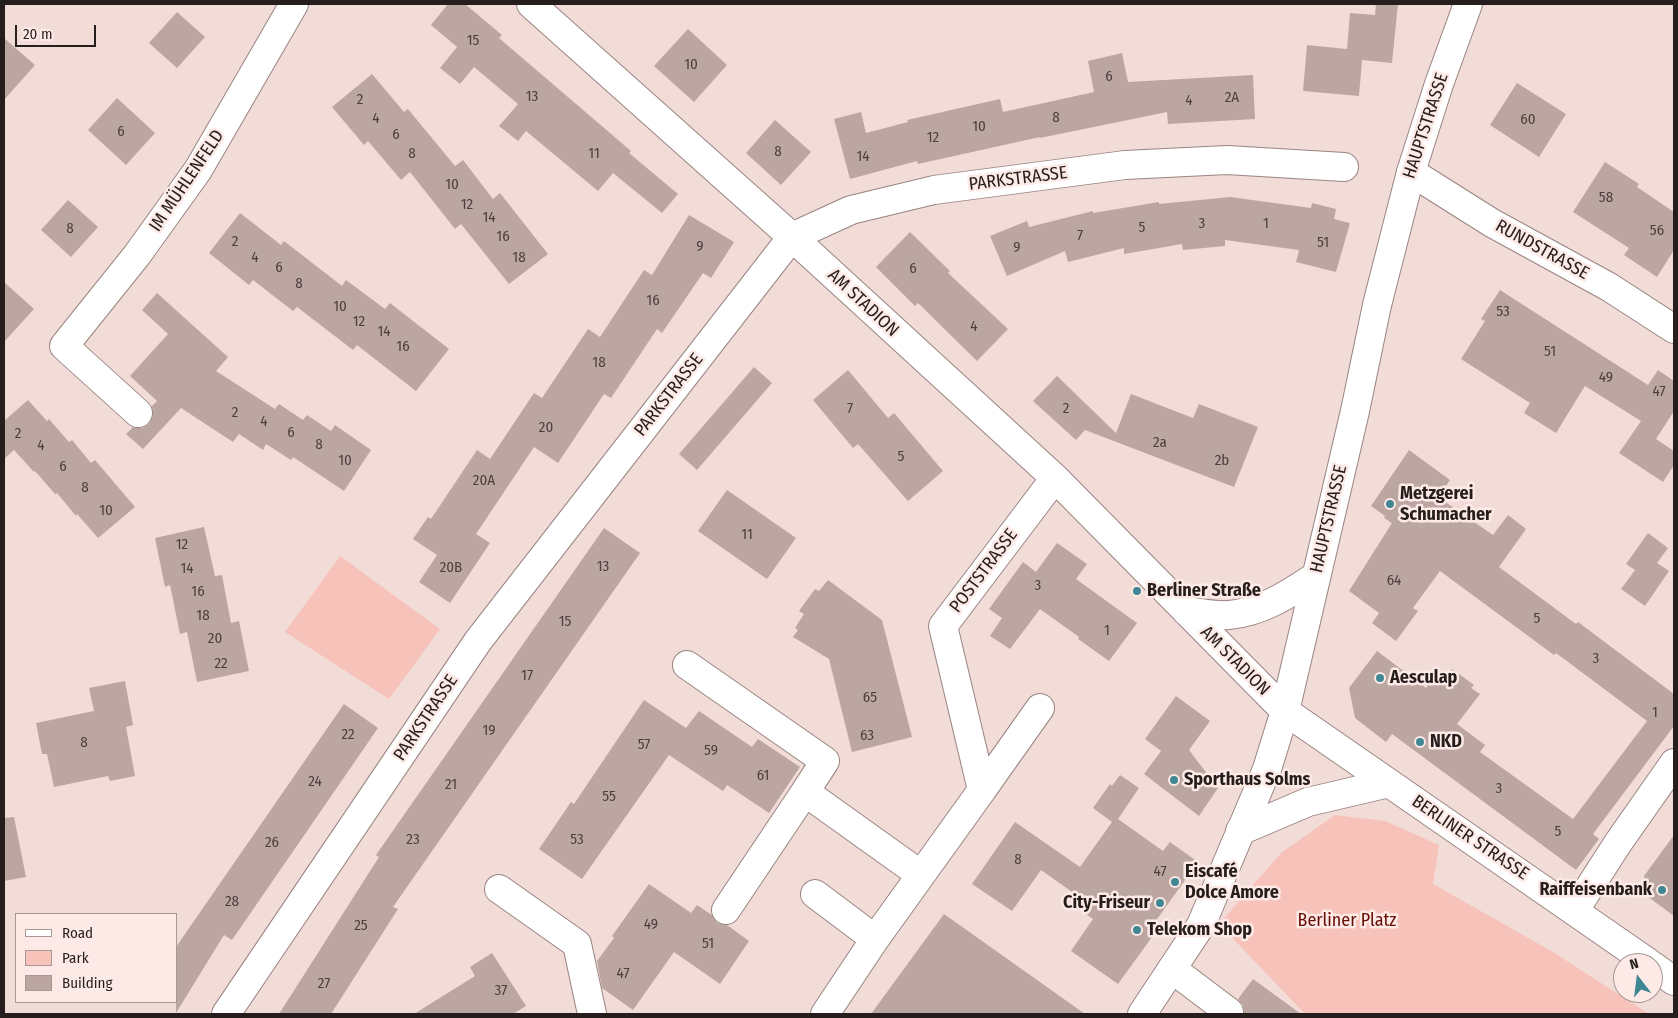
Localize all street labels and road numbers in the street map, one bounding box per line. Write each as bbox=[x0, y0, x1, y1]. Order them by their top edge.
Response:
street label: HAUPTSTRASSE bbox=[1399, 70, 1453, 182]
street label: IM MÜHLENFELD bbox=[145, 126, 229, 236]
street label: PARKSTRASSE bbox=[967, 162, 1069, 196]
street label: RUNDSTRASSE bbox=[1491, 215, 1593, 285]
street label: AM STADION bbox=[823, 265, 903, 341]
street label: PARKSTRASSE bbox=[630, 349, 708, 441]
street label: HAUPTSTRASSE bbox=[1306, 463, 1352, 575]
street label: POSTSTRASSE bbox=[945, 525, 1023, 617]
street label: AM STADION bbox=[1196, 622, 1274, 700]
street label: PARKSTRASSE bbox=[389, 671, 463, 765]
street label: BERLINER STRASSE bbox=[1407, 791, 1533, 885]

